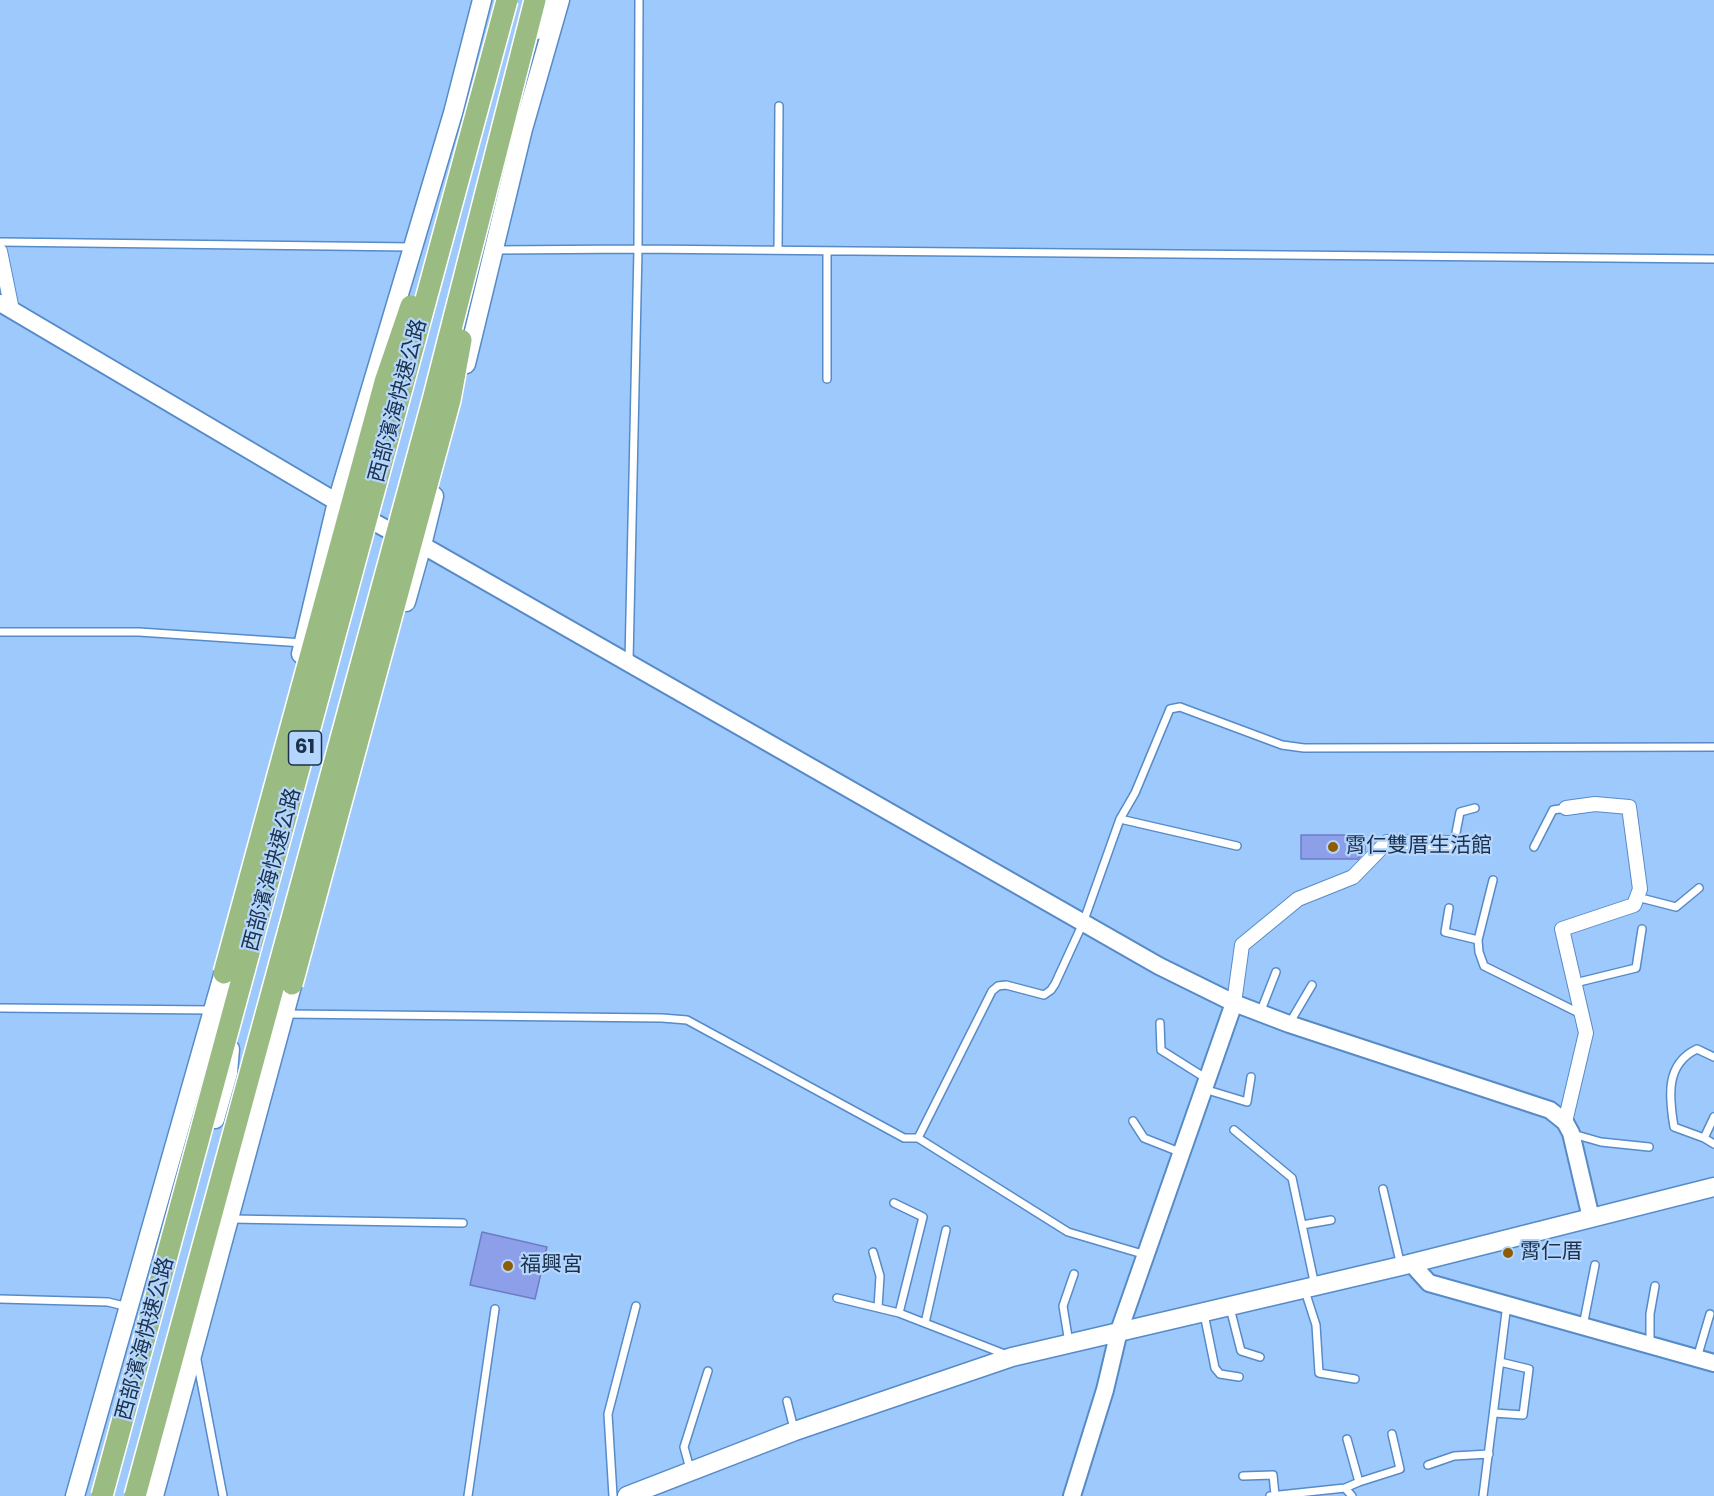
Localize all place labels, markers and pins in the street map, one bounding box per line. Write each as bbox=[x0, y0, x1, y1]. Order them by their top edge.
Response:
place label: 霄仁雙厝生活館 bbox=[1345, 834, 1492, 860]
marker: 霄仁雙厝生活館 bbox=[1326, 840, 1340, 854]
place label: 霄仁厝 bbox=[1520, 1240, 1583, 1266]
marker: 霄仁厝 bbox=[1501, 1246, 1515, 1260]
place label: 福興宮 bbox=[520, 1253, 583, 1279]
marker: 福興宮 bbox=[501, 1259, 515, 1273]

